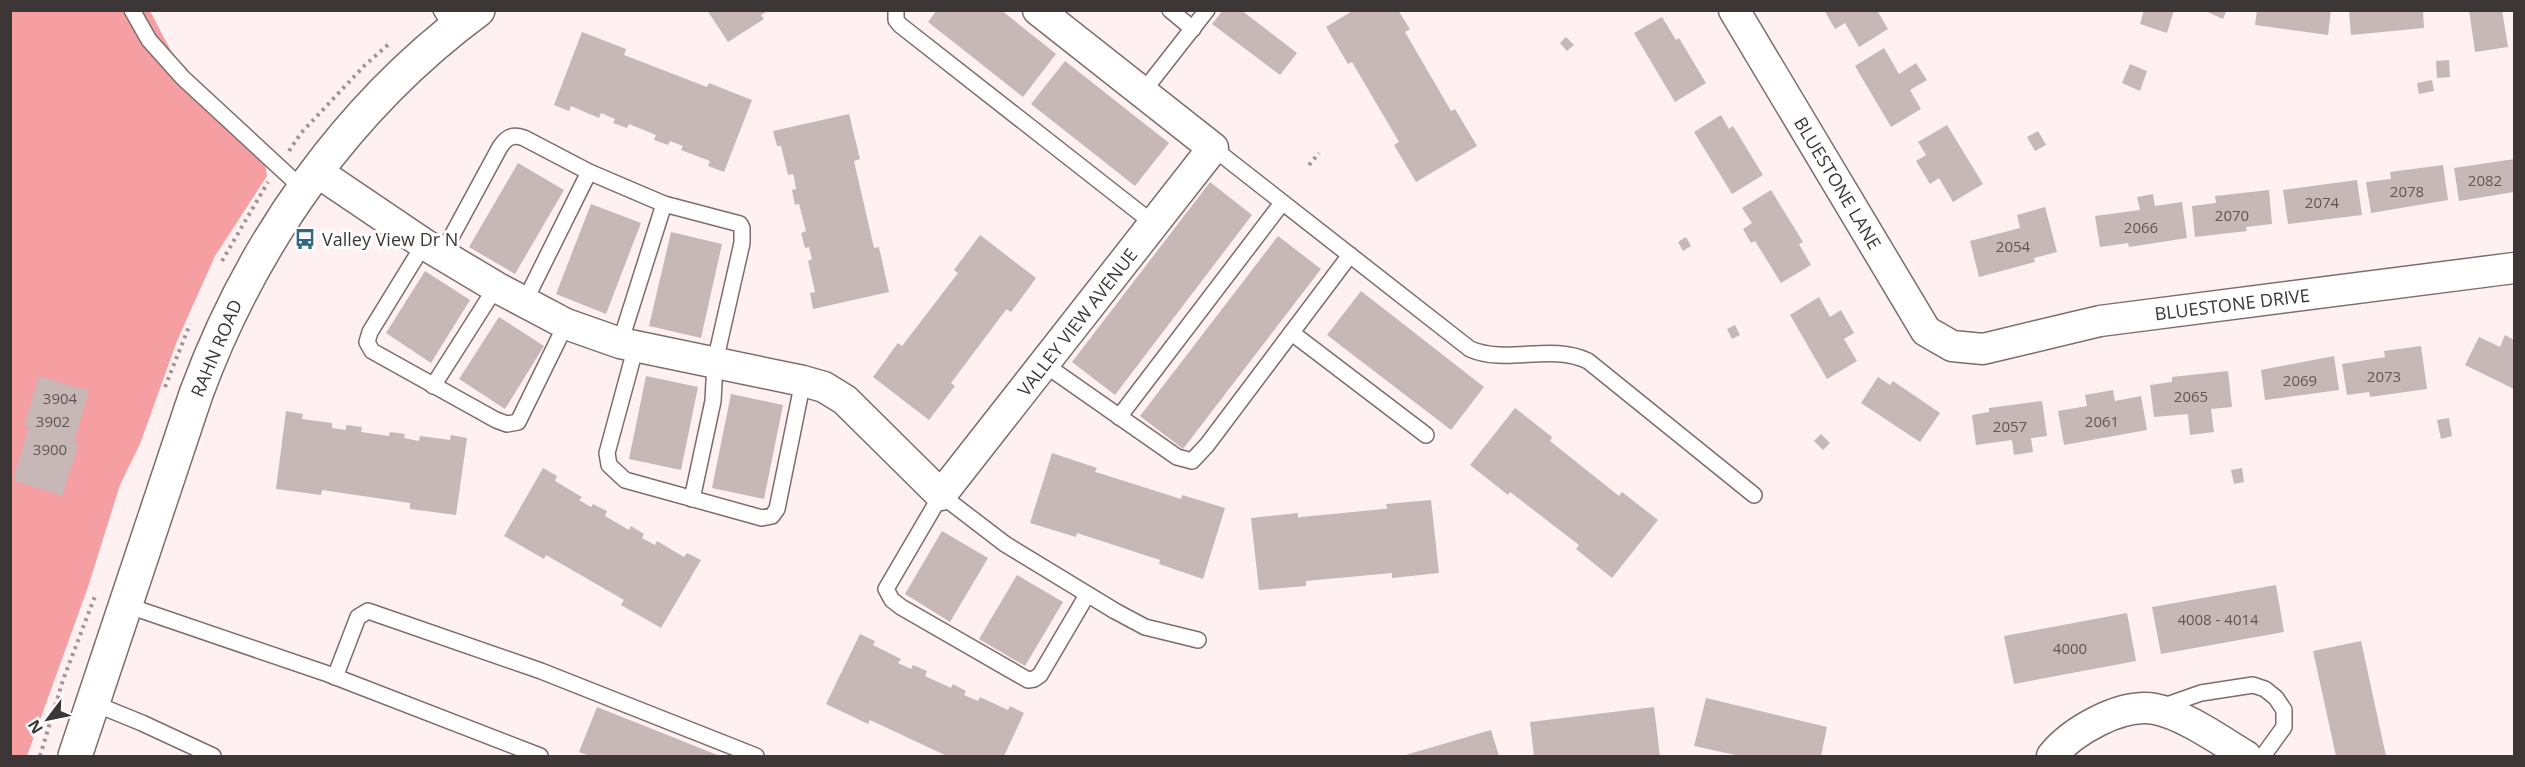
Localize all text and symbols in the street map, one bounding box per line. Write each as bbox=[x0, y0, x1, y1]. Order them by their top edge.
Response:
street label: BLUESTONE LANE bbox=[1789, 112, 1887, 254]
house number: 2082 bbox=[2468, 170, 2502, 190]
house number: 2078 bbox=[2390, 181, 2424, 201]
house number: 2074 bbox=[2305, 192, 2340, 212]
house number: 2070 bbox=[2215, 205, 2249, 225]
house number: 2066 bbox=[2124, 217, 2158, 237]
bus stop icon: Valley View Dr N bbox=[293, 227, 317, 251]
place label: Valley View Dr N bbox=[322, 227, 458, 251]
house number: 2054 bbox=[1996, 236, 2031, 256]
street label: VALLEY VIEW AVENUE bbox=[1012, 243, 1142, 401]
street label: BLUESTONE DRIVE bbox=[2153, 283, 2311, 325]
street label: RAHN ROAD bbox=[185, 296, 247, 400]
house number: 2073 bbox=[2367, 366, 2401, 386]
house number: 2069 bbox=[2283, 370, 2317, 390]
house number: 2065 bbox=[2174, 386, 2208, 406]
house number: 3904 bbox=[43, 388, 78, 408]
house number: 3902 bbox=[36, 411, 70, 431]
house number: 2061 bbox=[2085, 411, 2119, 431]
house number: 2057 bbox=[1993, 416, 2027, 436]
house number: 3900 bbox=[33, 439, 67, 459]
house number: 4008 - 4014 bbox=[2177, 609, 2259, 629]
house number: 4000 bbox=[2053, 638, 2087, 658]
north arrow bbox=[18, 689, 78, 749]
text: N bbox=[23, 716, 48, 738]

